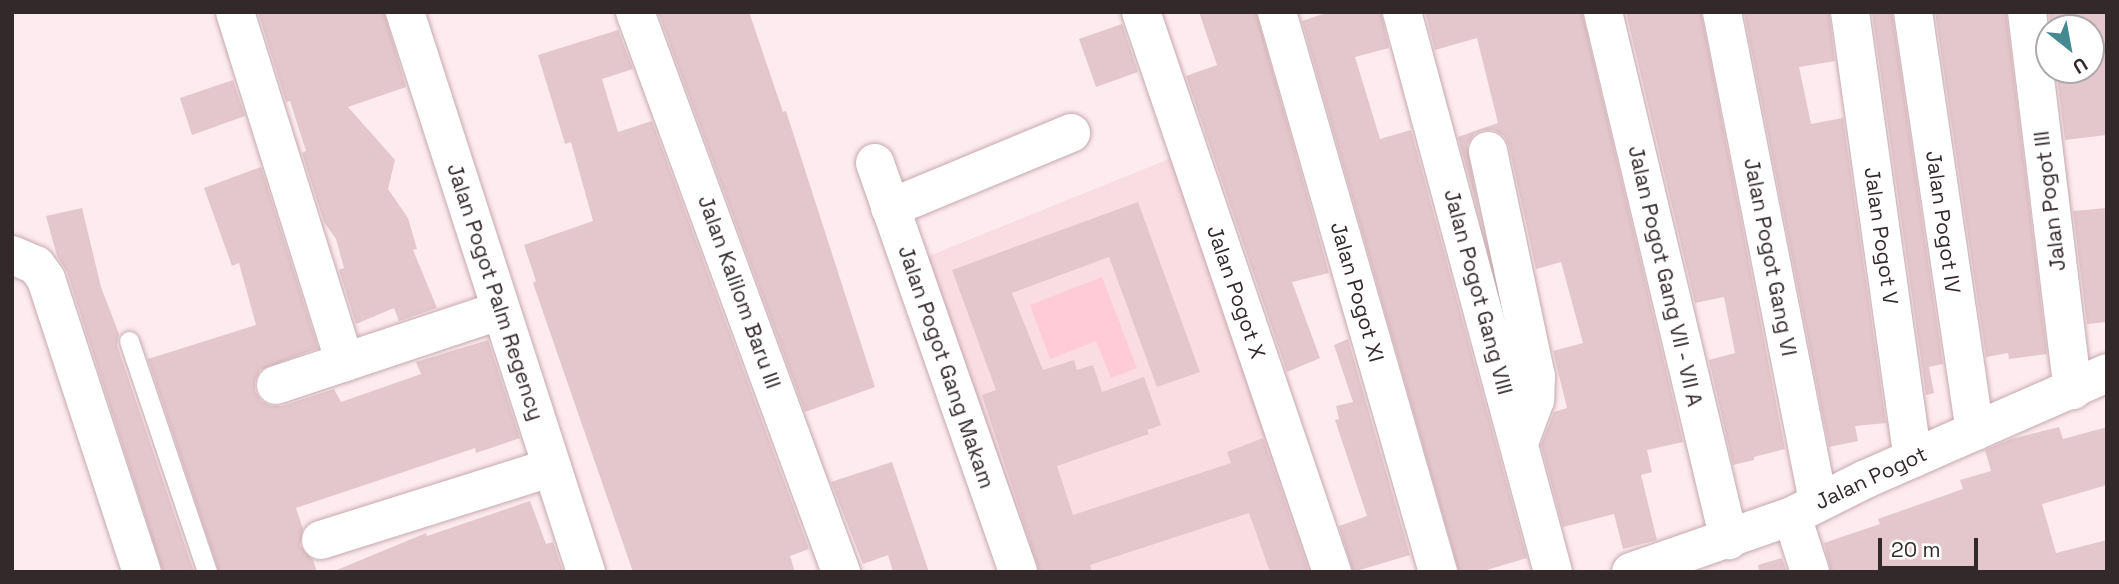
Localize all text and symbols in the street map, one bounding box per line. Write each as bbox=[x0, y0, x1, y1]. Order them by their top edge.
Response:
north arrow bbox=[2035, 14, 2105, 84]
text: U bbox=[2068, 52, 2092, 80]
street label: Jalan Pogot III bbox=[2029, 129, 2071, 273]
street label: Jalan Pogot Gang VII - VII A bbox=[1622, 142, 1708, 410]
street label: Jalan Pogot IV bbox=[1921, 149, 1965, 295]
street label: Jalan Pogot Gang VI bbox=[1738, 156, 1802, 358]
street label: Jalan Pogot Palm Regency bbox=[441, 160, 549, 424]
street label: Jalan Pogot V bbox=[1859, 165, 1903, 307]
street label: Jalan Pogot Gang VIII bbox=[1438, 186, 1518, 398]
street label: Jalan Kalilom Baru III bbox=[692, 192, 786, 392]
street label: Jalan Pogot XI bbox=[1325, 219, 1389, 365]
street label: Jalan Pogot X bbox=[1201, 222, 1271, 362]
street label: Jalan Pogot Gang Makam bbox=[893, 242, 999, 492]
street label: Jalan Pogot bbox=[1811, 441, 1931, 515]
scale bar bbox=[1881, 524, 1981, 568]
text: 20 m bbox=[1891, 536, 1941, 563]

